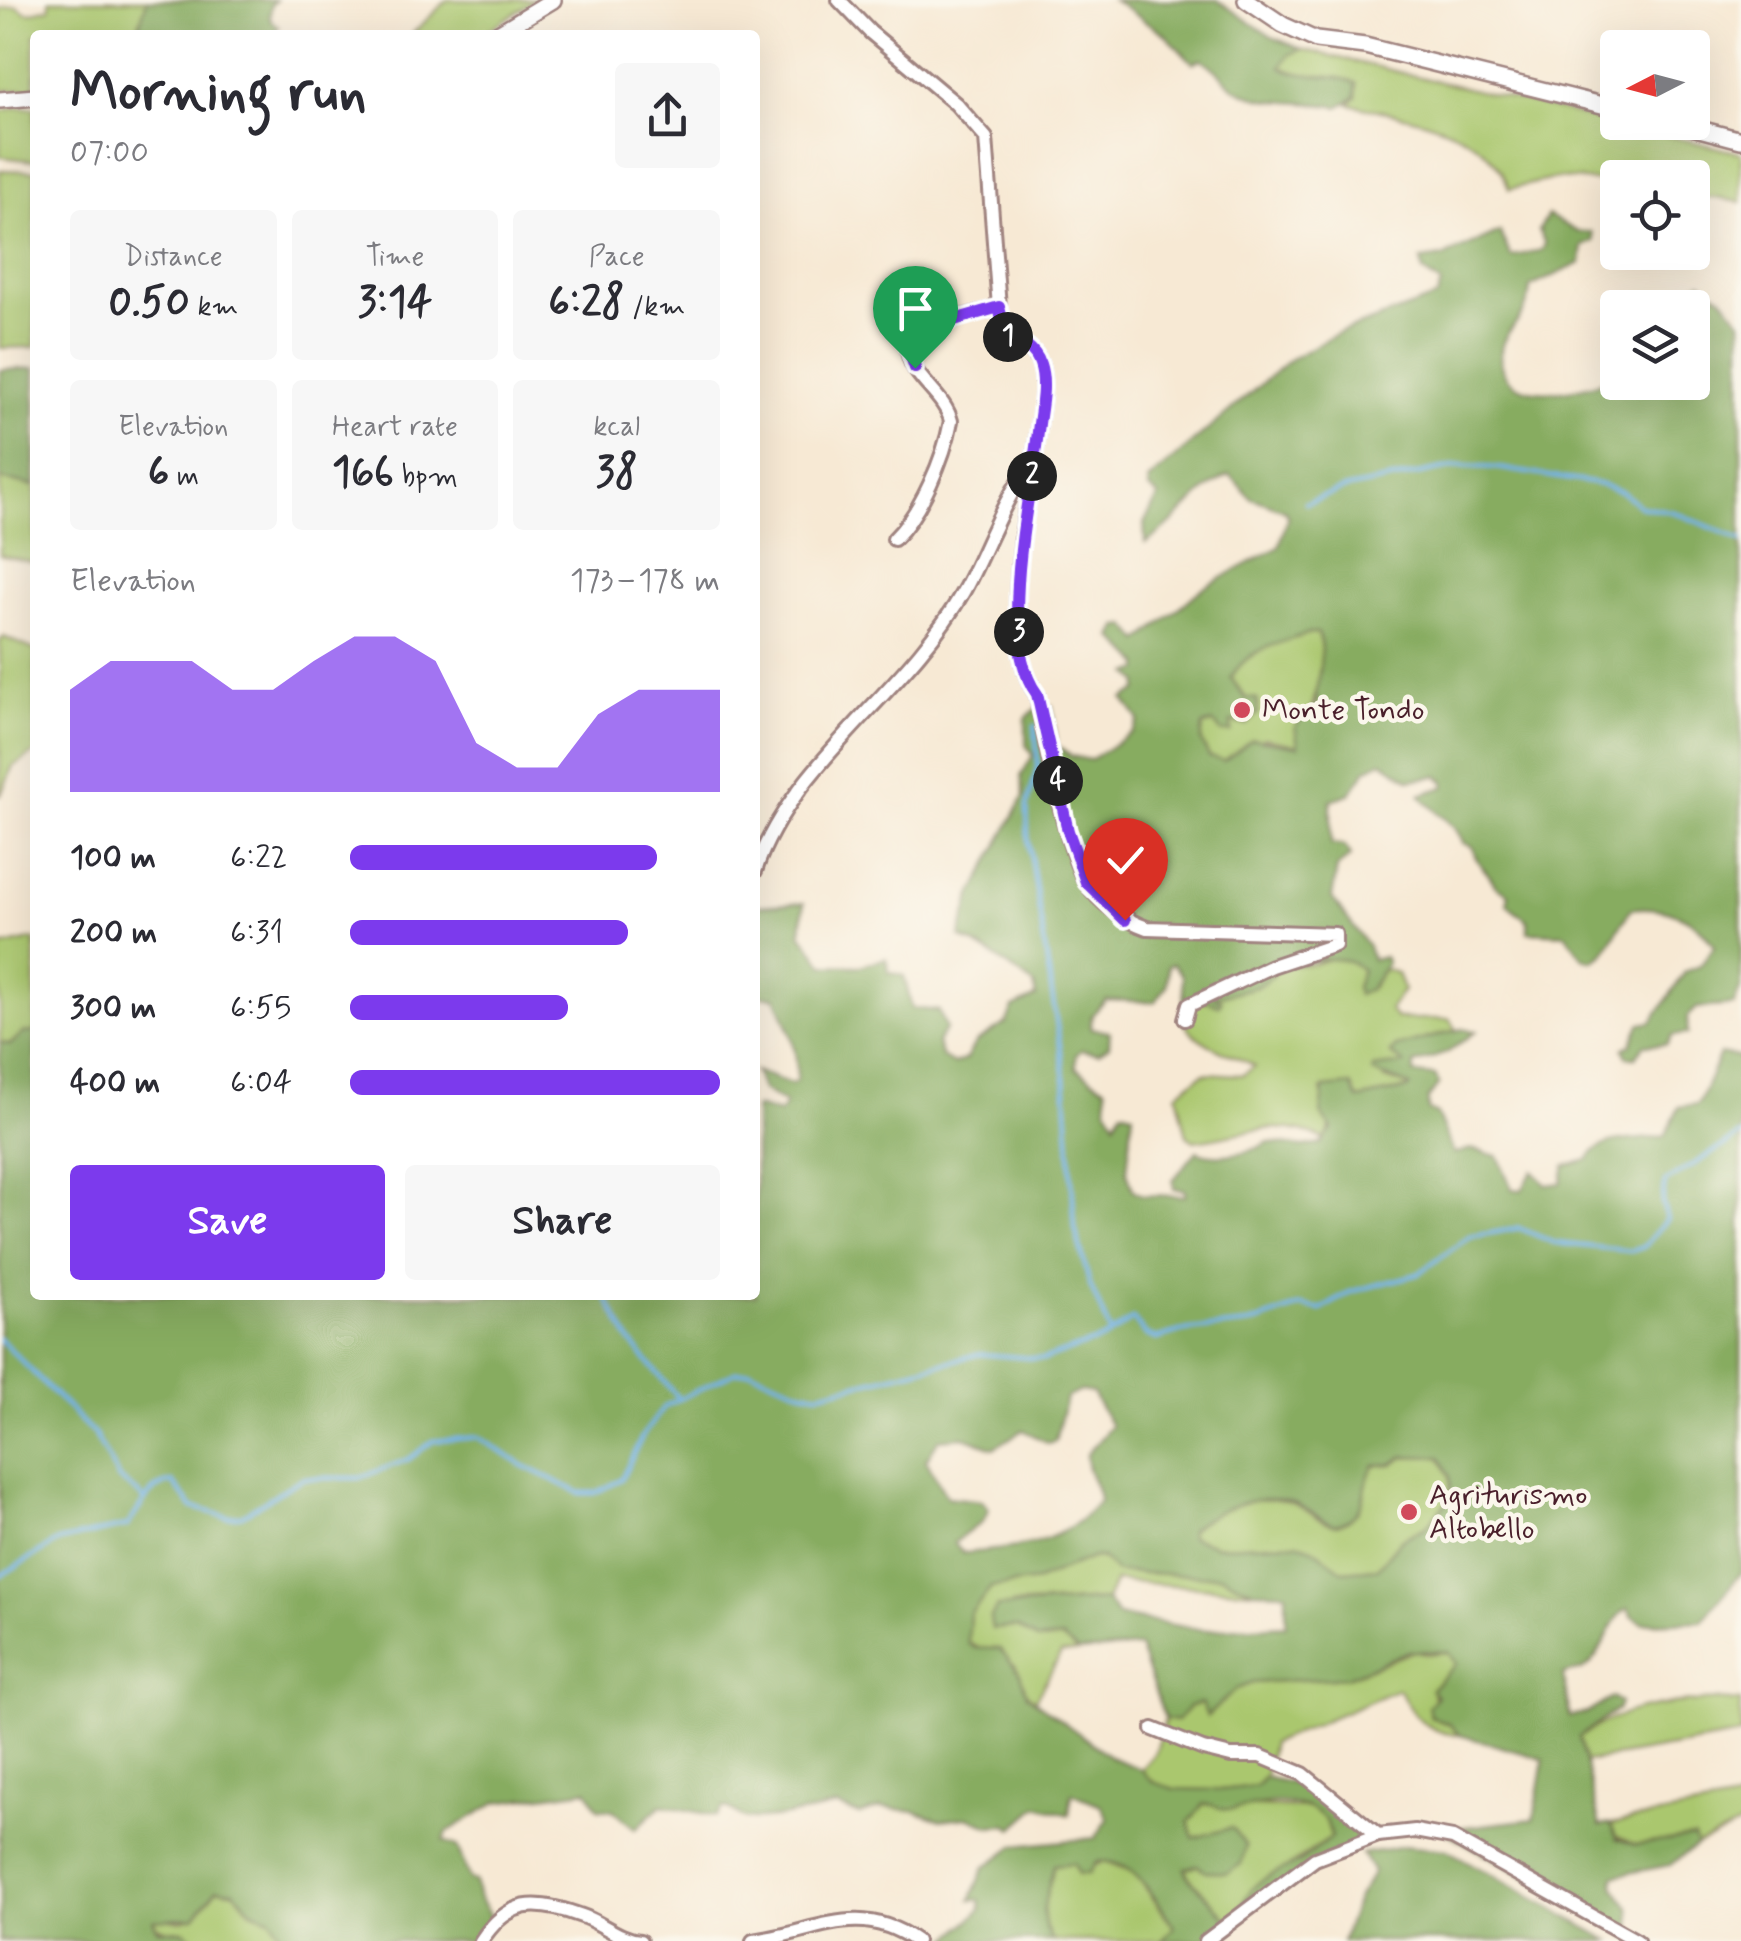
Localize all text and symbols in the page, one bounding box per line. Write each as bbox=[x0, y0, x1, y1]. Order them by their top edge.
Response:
north arrow bbox=[1600, 30, 1710, 140]
map controls bbox=[1600, 30, 1710, 400]
text: Morning run bbox=[70, 58, 367, 130]
button: share bbox=[615, 63, 720, 168]
text: 07:00 bbox=[70, 132, 149, 174]
button: locate bbox=[1600, 160, 1710, 270]
text: Distance bbox=[124, 239, 223, 276]
text: Time bbox=[366, 239, 424, 276]
text: Pace bbox=[589, 239, 645, 276]
pin bbox=[873, 266, 958, 369]
text: 0.50 bbox=[108, 276, 190, 331]
text: 3:14 bbox=[358, 276, 432, 331]
text: 6:28 bbox=[548, 276, 625, 331]
icon: arrive bbox=[888, 281, 943, 336]
text: km bbox=[190, 289, 238, 326]
text: /km bbox=[625, 289, 685, 326]
button: layers bbox=[1600, 290, 1710, 400]
pin: 1 bbox=[983, 312, 1033, 362]
text: 1 bbox=[1002, 318, 1014, 355]
text: Elevation bbox=[118, 409, 228, 446]
text: Heart rate bbox=[332, 409, 458, 446]
text: kcal bbox=[593, 409, 640, 446]
text: 6 bbox=[148, 446, 169, 501]
text: 166 bbox=[332, 446, 394, 501]
text: 38 bbox=[596, 446, 638, 501]
pin: 2 bbox=[1007, 451, 1057, 501]
text: 2 bbox=[1025, 457, 1039, 494]
text: m bbox=[169, 459, 199, 496]
text: bpm bbox=[394, 459, 458, 496]
text: Elevation bbox=[70, 560, 196, 602]
text: 173–178 m bbox=[570, 560, 720, 602]
pin: 3 bbox=[994, 607, 1044, 657]
text: 3 bbox=[1013, 613, 1025, 650]
place label: Monte Tondo bbox=[1262, 691, 1425, 730]
marker: Monte Tondo bbox=[1231, 699, 1253, 721]
pin: 4 bbox=[1033, 756, 1083, 806]
text: 4 bbox=[1050, 762, 1066, 799]
pin bbox=[1083, 818, 1168, 921]
icon: check bbox=[1098, 833, 1153, 888]
text: 100 m bbox=[70, 837, 156, 879]
text: 6:22 bbox=[230, 837, 288, 879]
text: 200 m bbox=[70, 912, 157, 954]
text: 6:31 bbox=[230, 912, 283, 954]
text: 300 m bbox=[70, 987, 156, 1029]
text: 6:55 bbox=[230, 987, 291, 1029]
text: 400 m bbox=[70, 1062, 160, 1104]
text: 6:04 bbox=[230, 1062, 292, 1104]
button: Save bbox=[70, 1165, 385, 1280]
button: Share bbox=[405, 1165, 720, 1280]
place label: Agriturismo Altobello bbox=[1429, 1476, 1588, 1549]
marker: Agriturismo Altobello bbox=[1398, 1501, 1420, 1523]

